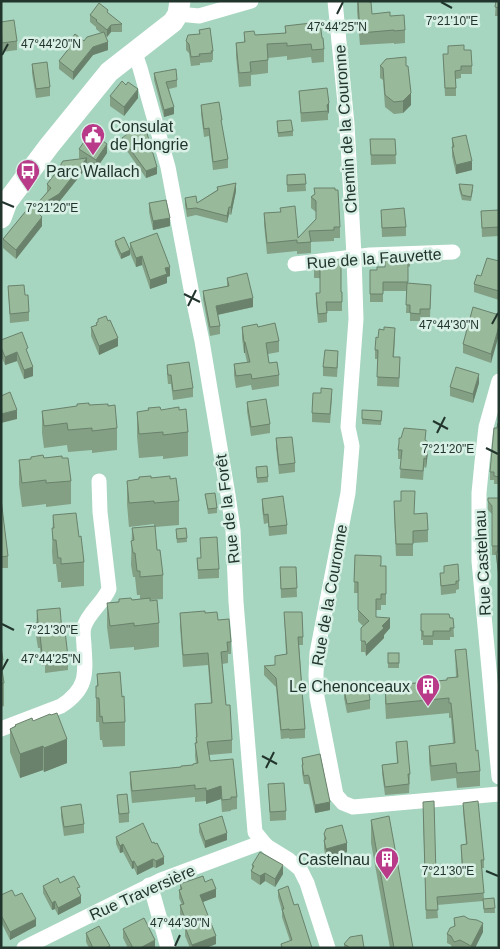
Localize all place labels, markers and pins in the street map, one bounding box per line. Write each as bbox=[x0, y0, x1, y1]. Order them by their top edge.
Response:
place label: Consulat de Hongrie bbox=[110, 118, 188, 153]
public building icon: Consulat de Hongrie bbox=[80, 122, 106, 156]
bus stop icon: Parc Wallach bbox=[15, 158, 41, 192]
place label: Parc Wallach bbox=[46, 163, 140, 180]
building icon: Le Chenonceaux bbox=[415, 673, 441, 707]
place label: Le Chenonceaux bbox=[289, 678, 410, 695]
building icon: Castelnau bbox=[374, 846, 400, 880]
place label: Castelnau bbox=[298, 851, 370, 868]

